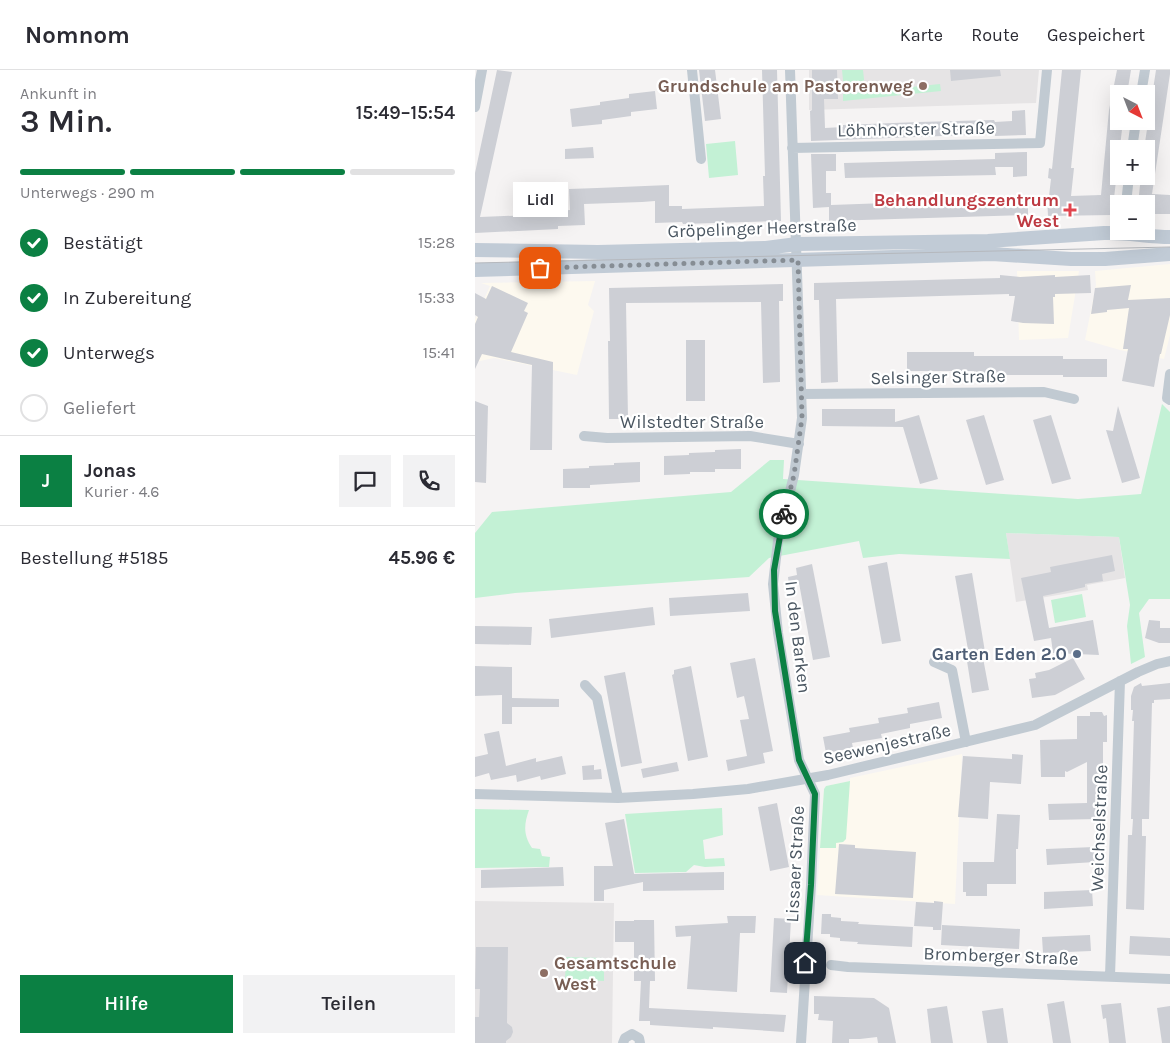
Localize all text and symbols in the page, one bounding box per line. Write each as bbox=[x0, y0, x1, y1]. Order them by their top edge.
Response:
text: Nomnom bbox=[25, 21, 130, 49]
text: Karte bbox=[900, 24, 943, 46]
text: Route bbox=[971, 24, 1019, 46]
text: Gespeichert bbox=[1047, 24, 1145, 46]
place label: Grundschule am Pastorenweg bbox=[658, 75, 914, 97]
marker: Grundschule am Pastorenweg bbox=[917, 80, 929, 92]
text: Ankunft in bbox=[20, 84, 97, 103]
north arrow bbox=[1110, 85, 1155, 130]
map controls bbox=[1110, 85, 1155, 240]
text: 15:49–15:54 bbox=[356, 102, 455, 124]
text: 3 Min. bbox=[20, 103, 112, 140]
street label: Löhnhorster Straße bbox=[837, 117, 995, 141]
button: + bbox=[1110, 140, 1155, 185]
text: Unterwegs · 290 m bbox=[20, 183, 155, 202]
callout: Lidl bbox=[513, 183, 567, 218]
place label: Behandlungszentrum West bbox=[874, 189, 1059, 232]
text: Lidl bbox=[527, 190, 554, 209]
button: − bbox=[1110, 195, 1155, 240]
marker: Behandlungszentrum West bbox=[1063, 203, 1077, 217]
street label: Gröpelinger Heerstraße bbox=[667, 214, 857, 242]
icon: check bbox=[20, 229, 48, 257]
text: Bestätigt bbox=[63, 232, 143, 254]
text: 15:28 bbox=[418, 233, 455, 252]
pin bbox=[519, 247, 561, 289]
icon: bag bbox=[526, 254, 554, 282]
icon: check bbox=[20, 284, 48, 312]
text: In Zubereitung bbox=[63, 287, 191, 309]
text: 15:33 bbox=[418, 288, 455, 307]
icon: check bbox=[20, 339, 48, 367]
text: Unterwegs bbox=[63, 342, 155, 364]
text: 15:41 bbox=[423, 343, 455, 362]
street label: Selsinger Straße bbox=[870, 365, 1006, 389]
text: Geliefert bbox=[63, 397, 136, 419]
street label: Wilstedter Straße bbox=[620, 411, 764, 433]
button: chat bbox=[339, 455, 391, 507]
button: phone bbox=[403, 455, 455, 507]
text: Jonas bbox=[84, 460, 136, 482]
text: J bbox=[42, 470, 50, 492]
text: Kurier · 4.6 bbox=[84, 482, 159, 501]
courier bbox=[759, 489, 809, 539]
icon: bike bbox=[770, 500, 798, 528]
text: Bestellung #5185 bbox=[20, 547, 169, 569]
text: 45.96 € bbox=[389, 547, 455, 569]
street label: In den Barken bbox=[780, 580, 816, 694]
place label: Garten Eden 2.0 bbox=[932, 643, 1067, 665]
marker: Garten Eden 2.0 bbox=[1071, 648, 1083, 660]
street label: Seewenjestraße bbox=[821, 719, 953, 769]
street label: Weichselstraße bbox=[1086, 764, 1112, 892]
street label: Lissaer Straße bbox=[781, 805, 809, 923]
pin bbox=[784, 942, 826, 984]
street label: Bromberger Straße bbox=[923, 942, 1079, 970]
icon: home bbox=[791, 949, 819, 977]
place label: Gesamtschule West bbox=[554, 952, 676, 995]
marker: Gesamtschule West bbox=[538, 967, 550, 979]
button: Hilfe bbox=[20, 975, 233, 1033]
button: Teilen bbox=[243, 975, 455, 1033]

